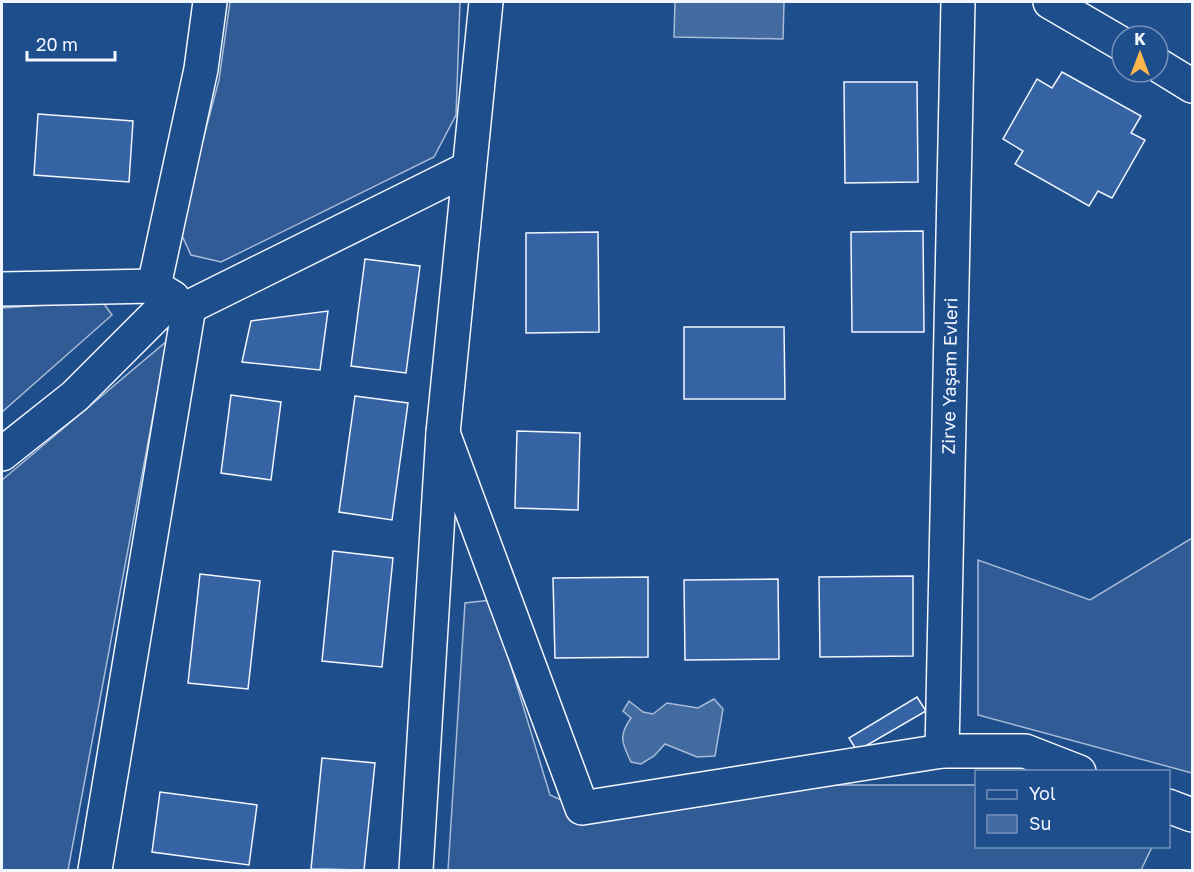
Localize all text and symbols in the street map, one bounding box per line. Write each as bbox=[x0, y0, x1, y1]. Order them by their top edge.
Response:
scale bar bbox=[27, 24, 116, 62]
north arrow bbox=[1110, 24, 1170, 84]
text: K bbox=[1134, 29, 1146, 49]
text: 20 m bbox=[36, 33, 78, 55]
street label: Zirve Yaşam Evleri bbox=[937, 297, 961, 455]
legend bbox=[975, 770, 1170, 848]
text: Yol bbox=[1029, 782, 1056, 804]
text: Su bbox=[1029, 812, 1051, 834]

